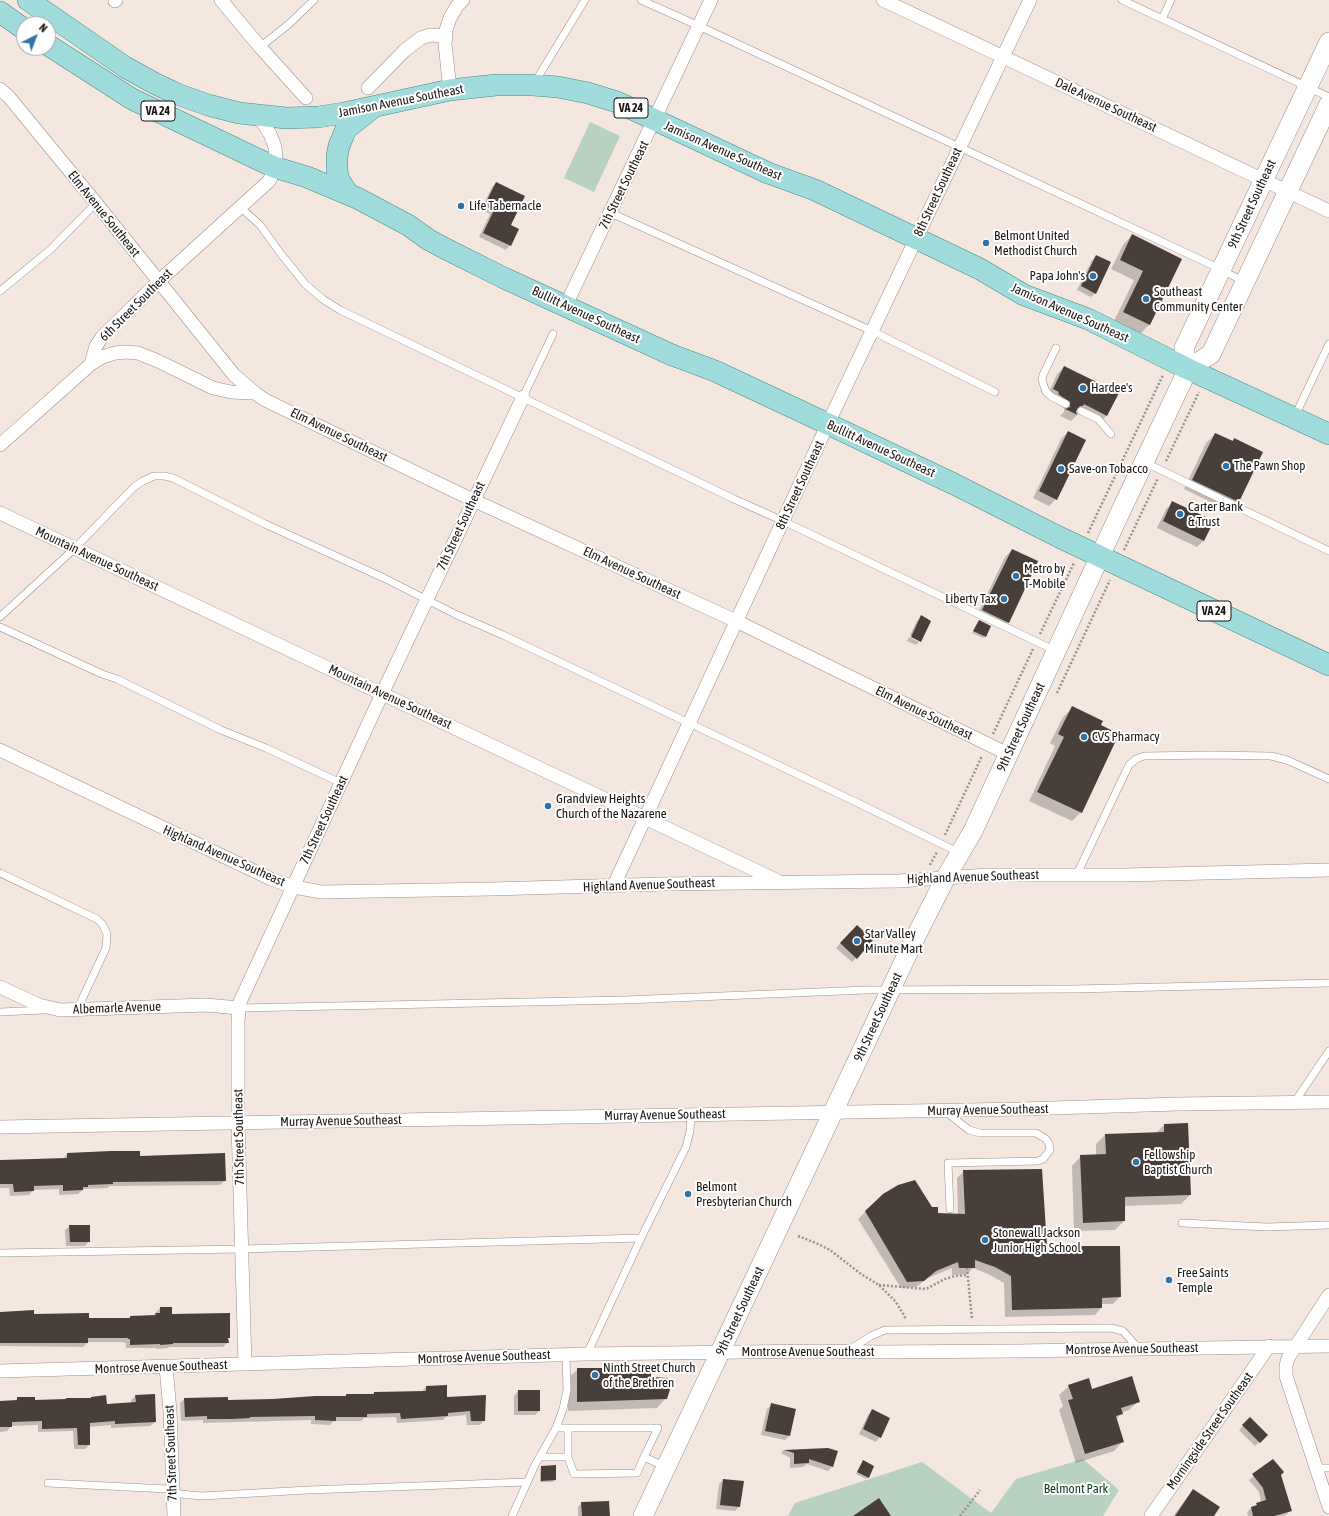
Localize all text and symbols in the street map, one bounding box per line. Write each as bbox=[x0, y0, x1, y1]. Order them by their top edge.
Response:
north arrow bbox=[16, 16, 56, 56]
text: N bbox=[37, 21, 50, 34]
street label: Dale Avenue Southeast bbox=[1053, 75, 1159, 135]
street label: Jamison Avenue Southeast bbox=[337, 81, 465, 121]
road number: VA 24 bbox=[614, 98, 648, 118]
road number: VA 24 bbox=[141, 101, 175, 121]
street label: Jamison Avenue Southeast bbox=[662, 118, 784, 184]
street label: 7th Street Southeast bbox=[596, 138, 652, 232]
street label: 8th Street Southeast bbox=[911, 145, 965, 239]
street label: 9th Street Southeast bbox=[1225, 157, 1279, 251]
street label: Elm Avenue Southeast bbox=[65, 168, 143, 260]
place label: Life Tabernacle bbox=[469, 198, 541, 214]
marker: Life Tabernacle bbox=[456, 201, 466, 211]
place label: Belmont United Methodist Church bbox=[994, 228, 1077, 259]
marker: Belmont United Methodist Church bbox=[981, 238, 991, 248]
street label: 6th Street Southeast bbox=[96, 265, 176, 345]
place label: Papa John's bbox=[1030, 268, 1085, 284]
marker: Papa John's bbox=[1088, 271, 1098, 281]
street label: Jamison Avenue Southeast bbox=[1009, 280, 1131, 346]
street label: Bullitt Avenue Southeast bbox=[529, 283, 643, 347]
place label: Southeast Community Center bbox=[1154, 284, 1243, 315]
marker: Southeast Community Center bbox=[1141, 294, 1151, 304]
place label: Hardee's bbox=[1091, 380, 1133, 396]
marker: Hardee's bbox=[1078, 383, 1088, 393]
street label: Elm Avenue Southeast bbox=[288, 405, 390, 465]
street label: Bullitt Avenue Southeast bbox=[824, 417, 938, 481]
street label: 8th Street Southeast bbox=[773, 438, 827, 532]
place label: The Pawn Shop bbox=[1234, 458, 1305, 474]
place label: Save-on Tobacco bbox=[1069, 461, 1148, 477]
marker: The Pawn Shop bbox=[1221, 461, 1231, 471]
marker: Save-on Tobacco bbox=[1056, 464, 1066, 474]
street label: 7th Street Southeast bbox=[434, 479, 488, 573]
place label: Carter Bank & Trust bbox=[1188, 499, 1243, 530]
marker: Carter Bank & Trust bbox=[1175, 509, 1185, 519]
street label: Mountain Avenue Southeast bbox=[33, 524, 161, 594]
street label: Elm Avenue Southeast bbox=[581, 544, 683, 602]
place label: Metro by T-Mobile bbox=[1024, 561, 1065, 592]
marker: Metro by T-Mobile bbox=[1011, 571, 1021, 581]
place label: Liberty Tax bbox=[945, 591, 996, 607]
marker: Liberty Tax bbox=[999, 594, 1009, 604]
road number: VA 24 bbox=[1197, 601, 1231, 621]
street label: Mountain Avenue Southeast bbox=[326, 662, 454, 732]
street label: 9th Street Southeast bbox=[994, 680, 1048, 774]
street label: Elm Avenue Southeast bbox=[873, 683, 975, 743]
place label: CVS Pharmacy bbox=[1092, 729, 1160, 745]
marker: CVS Pharmacy bbox=[1079, 732, 1089, 742]
street label: 7th Street Southeast bbox=[297, 773, 351, 867]
place label: Grandview Heights Church of the Nazarene bbox=[556, 791, 667, 822]
marker: Grandview Heights Church of the Nazarene bbox=[543, 801, 553, 811]
street label: Highland Avenue Southeast bbox=[160, 822, 288, 890]
street label: Highland Avenue Southeast bbox=[907, 867, 1039, 887]
street label: Highland Avenue Southeast bbox=[583, 875, 715, 895]
place label: Star Valley Minute Mart bbox=[865, 926, 923, 957]
marker: Star Valley Minute Mart bbox=[852, 936, 862, 946]
street label: 9th Street Southeast bbox=[851, 970, 905, 1064]
street label: Albemarle Avenue bbox=[73, 999, 161, 1017]
street label: 7th Street Southeast bbox=[230, 1089, 248, 1185]
street label: Murray Avenue Southeast bbox=[927, 1101, 1049, 1119]
street label: Murray Avenue Southeast bbox=[604, 1106, 726, 1124]
street label: Murray Avenue Southeast bbox=[280, 1112, 402, 1130]
place label: Fellowship Baptist Church bbox=[1144, 1147, 1213, 1178]
marker: Fellowship Baptist Church bbox=[1131, 1157, 1141, 1167]
place label: Belmont Presbyterian Church bbox=[696, 1179, 792, 1210]
marker: Belmont Presbyterian Church bbox=[683, 1189, 693, 1199]
place label: Stonewall Jackson Junior High School bbox=[993, 1225, 1081, 1256]
marker: Stonewall Jackson Junior High School bbox=[980, 1235, 990, 1245]
street label: 9th Street Southeast bbox=[713, 1264, 767, 1358]
place label: Free Saints Temple bbox=[1177, 1265, 1228, 1296]
marker: Free Saints Temple bbox=[1164, 1275, 1174, 1285]
street label: Montrose Avenue Southeast bbox=[1065, 1340, 1199, 1358]
street label: Montrose Avenue Southeast bbox=[741, 1344, 875, 1360]
street label: Montrose Avenue Southeast bbox=[417, 1347, 551, 1367]
street label: Montrose Avenue Southeast bbox=[94, 1357, 228, 1377]
place label: Ninth Street Church of the Brethren bbox=[603, 1360, 695, 1391]
street label: Morningside Street Southeast bbox=[1164, 1369, 1256, 1493]
marker: Ninth Street Church of the Brethren bbox=[590, 1370, 600, 1380]
street label: 7th Street Southeast bbox=[162, 1405, 180, 1501]
park label: Belmont Park bbox=[1044, 1481, 1108, 1497]

